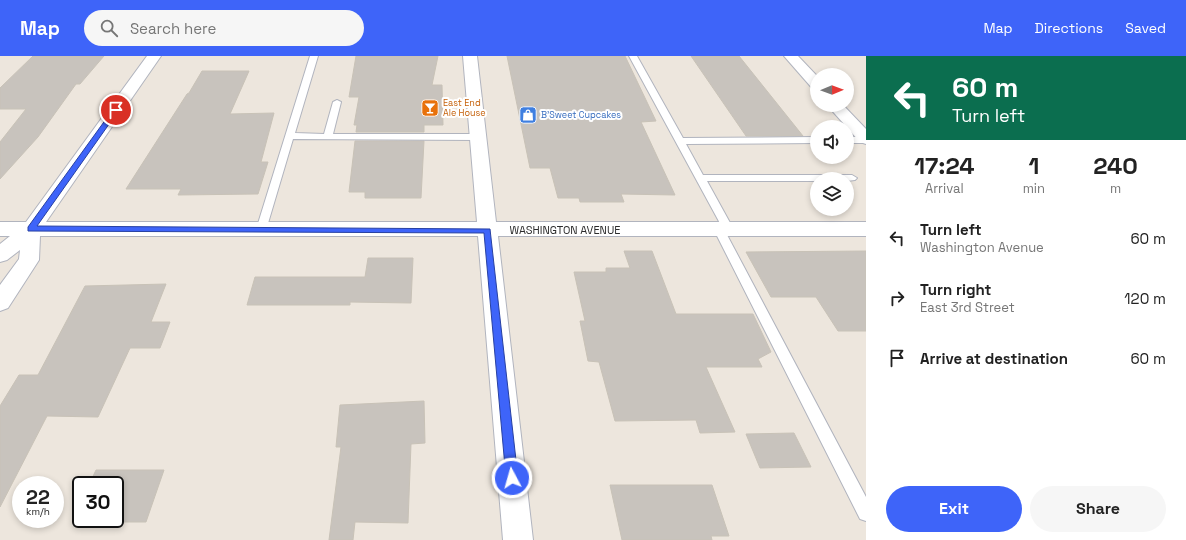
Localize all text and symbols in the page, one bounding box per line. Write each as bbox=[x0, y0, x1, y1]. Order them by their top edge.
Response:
search box bbox=[84, 10, 364, 46]
text: Map bbox=[20, 16, 60, 41]
icon: search bbox=[98, 17, 120, 39]
text: Search here bbox=[130, 19, 216, 38]
text: Map bbox=[983, 19, 1013, 37]
text: Directions bbox=[1035, 19, 1103, 37]
text: Saved bbox=[1125, 19, 1166, 37]
north arrow bbox=[810, 68, 854, 112]
map controls bbox=[810, 68, 854, 216]
text: 60 m bbox=[952, 69, 1018, 105]
icon: left bbox=[886, 72, 938, 124]
pin bbox=[99, 93, 133, 127]
place label: East End Ale House bbox=[443, 97, 486, 119]
bar icon: East End Ale House bbox=[420, 98, 440, 118]
icon: arrive bbox=[105, 99, 127, 121]
text: Turn left bbox=[952, 104, 1025, 127]
shop icon: B'Sweet Cupcakes bbox=[518, 105, 538, 125]
place label: B'Sweet Cupcakes bbox=[541, 109, 621, 121]
button: sound bbox=[810, 120, 854, 164]
text: 17:24 bbox=[914, 150, 975, 181]
text: 1 bbox=[1028, 150, 1039, 181]
text: 240 bbox=[1093, 150, 1138, 181]
button: layers bbox=[810, 172, 854, 216]
text: Arrival bbox=[925, 180, 964, 197]
text: min bbox=[1023, 180, 1045, 197]
text: m bbox=[1110, 180, 1121, 197]
text: Turn left bbox=[920, 220, 982, 239]
street label: WASHINGTON AVENUE bbox=[510, 223, 620, 237]
icon: left bbox=[886, 227, 908, 249]
text: 60 m bbox=[1130, 229, 1166, 248]
text: Washington Avenue bbox=[920, 239, 1044, 256]
text: Turn right bbox=[920, 280, 991, 299]
icon: right bbox=[886, 287, 908, 309]
text: 120 m bbox=[1124, 289, 1166, 308]
text: East 3rd Street bbox=[920, 299, 1015, 316]
icon: arrive bbox=[886, 347, 908, 369]
text: Arrive at destination bbox=[920, 349, 1068, 368]
text: 60 m bbox=[1130, 349, 1166, 368]
position arrow bbox=[491, 457, 533, 499]
speed limit sign: 30 bbox=[72, 476, 124, 528]
text: 22 bbox=[26, 484, 50, 510]
button: Exit bbox=[886, 486, 1022, 532]
button: Share bbox=[1030, 486, 1166, 532]
text: km/h bbox=[26, 505, 50, 518]

